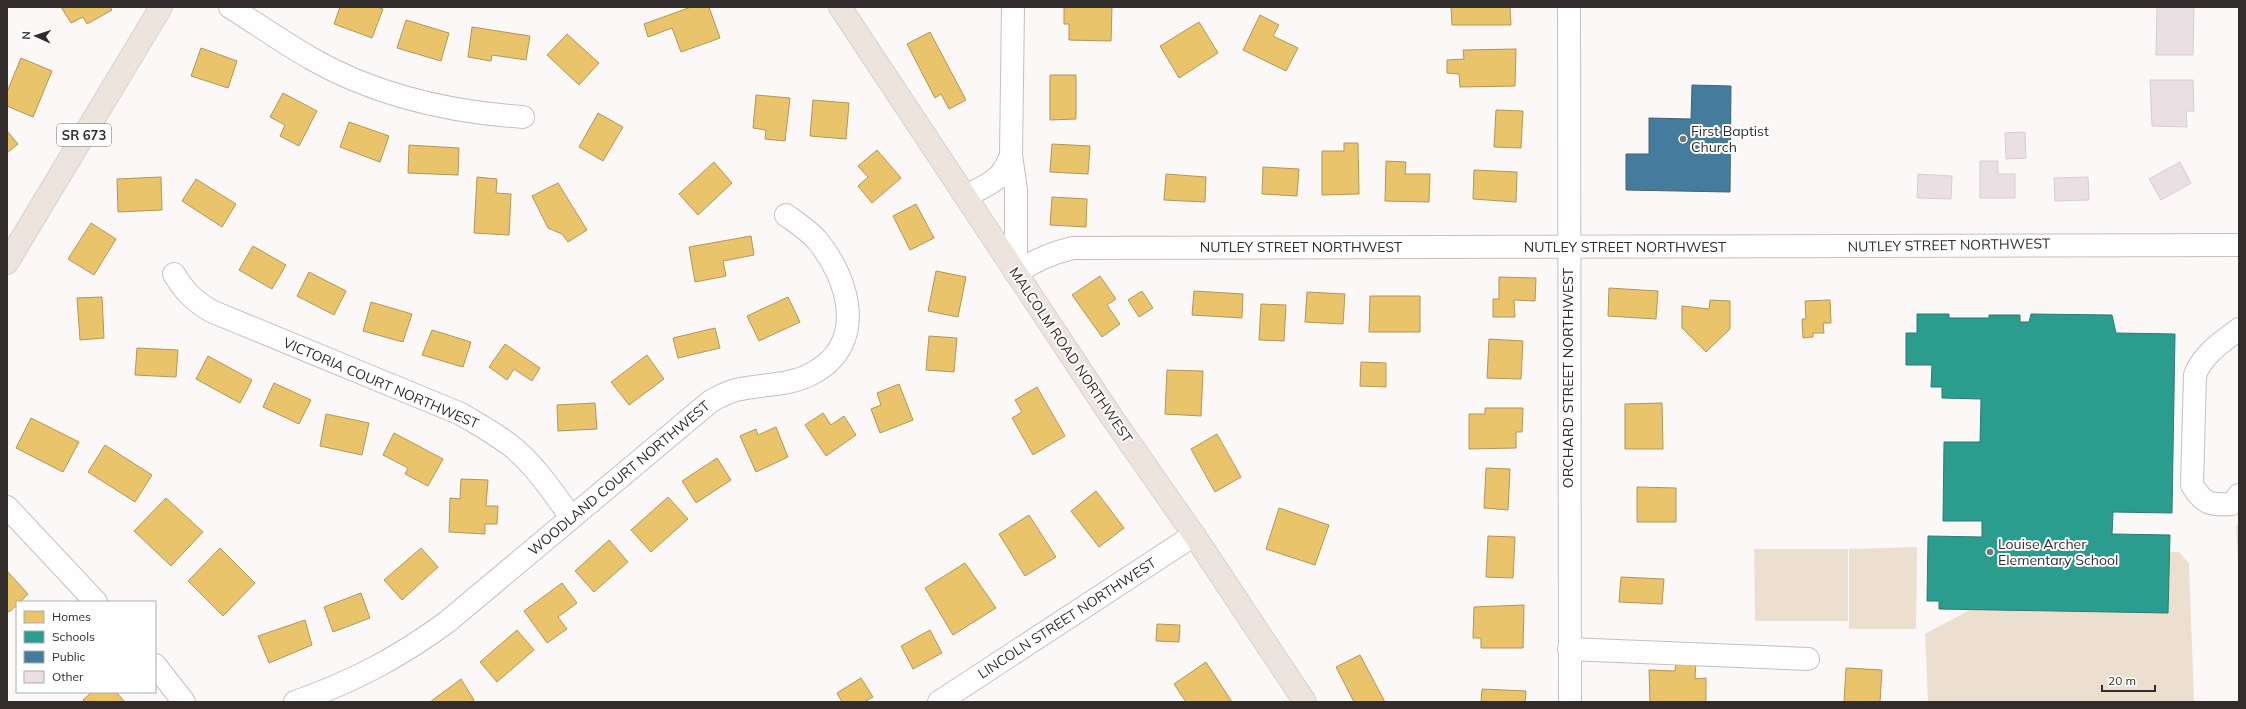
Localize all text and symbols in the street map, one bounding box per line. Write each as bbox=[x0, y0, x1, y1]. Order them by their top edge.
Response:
north arrow bbox=[16, 16, 56, 56]
text: N bbox=[19, 31, 33, 40]
place label: First Baptist Church bbox=[1691, 122, 1769, 156]
road number: SR 673 bbox=[57, 124, 111, 146]
marker: First Baptist Church bbox=[1678, 134, 1688, 144]
street label: NUTLEY STREET NORTHWEST bbox=[1848, 234, 2051, 256]
street label: NUTLEY STREET NORTHWEST bbox=[1200, 238, 1403, 256]
street label: NUTLEY STREET NORTHWEST bbox=[1524, 238, 1727, 256]
street label: MALCOLM ROAD NORTHWEST bbox=[1005, 264, 1137, 447]
street label: ORCHARD STREET NORTHWEST bbox=[1559, 267, 1577, 488]
street label: VICTORIA COURT NORTHWEST bbox=[280, 333, 482, 433]
street label: WOODLAND COURT NORTHWEST bbox=[524, 396, 714, 559]
place label: Louise Archer Elementary School bbox=[1998, 535, 2118, 569]
marker: Louise Archer Elementary School bbox=[1985, 547, 1995, 557]
street label: LINCOLN STREET NORTHWEST bbox=[974, 553, 1160, 682]
legend bbox=[16, 601, 156, 693]
text: Homes bbox=[52, 609, 91, 624]
text: Schools bbox=[52, 629, 95, 644]
text: Public bbox=[52, 649, 86, 664]
scale bar bbox=[2102, 667, 2155, 693]
text: Other bbox=[52, 669, 84, 684]
text: 20 m bbox=[2108, 673, 2136, 688]

